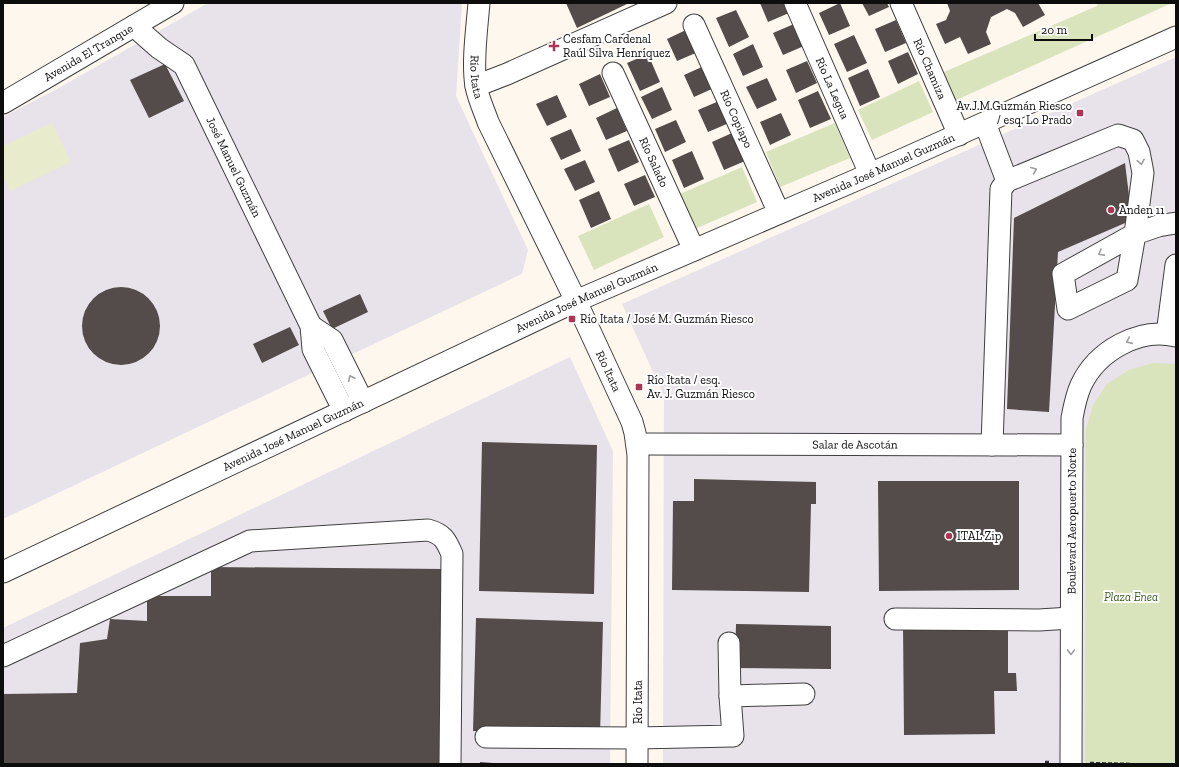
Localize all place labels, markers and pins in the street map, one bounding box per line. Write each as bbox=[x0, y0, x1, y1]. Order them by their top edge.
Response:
place label: Cesfam Cardenal Raúl Silva Henríquez bbox=[563, 32, 671, 60]
marker: Cesfam Cardenal Raúl Silva Henríquez bbox=[548, 40, 560, 52]
place label: Av.J.M.Guzmán Riesco / esq. Lo Prado bbox=[957, 99, 1072, 127]
marker: Av.J.M.Guzmán Riesco / esq. Lo Prado bbox=[1075, 108, 1085, 118]
place label: Anden 11 bbox=[1119, 203, 1165, 217]
marker: Anden 11 bbox=[1106, 205, 1116, 215]
place label: Río Itata / José M. Guzmán Riesco bbox=[580, 312, 754, 326]
marker: Río Itata / José M. Guzmán Riesco bbox=[567, 314, 577, 324]
place label: Río Itata / esq. Av. J. Guzmán Riesco bbox=[647, 373, 755, 401]
marker: Río Itata / esq. Av. J. Guzmán Riesco bbox=[634, 382, 644, 392]
place label: ITAL Zip bbox=[957, 529, 1002, 543]
marker: ITAL Zip bbox=[944, 531, 954, 541]

